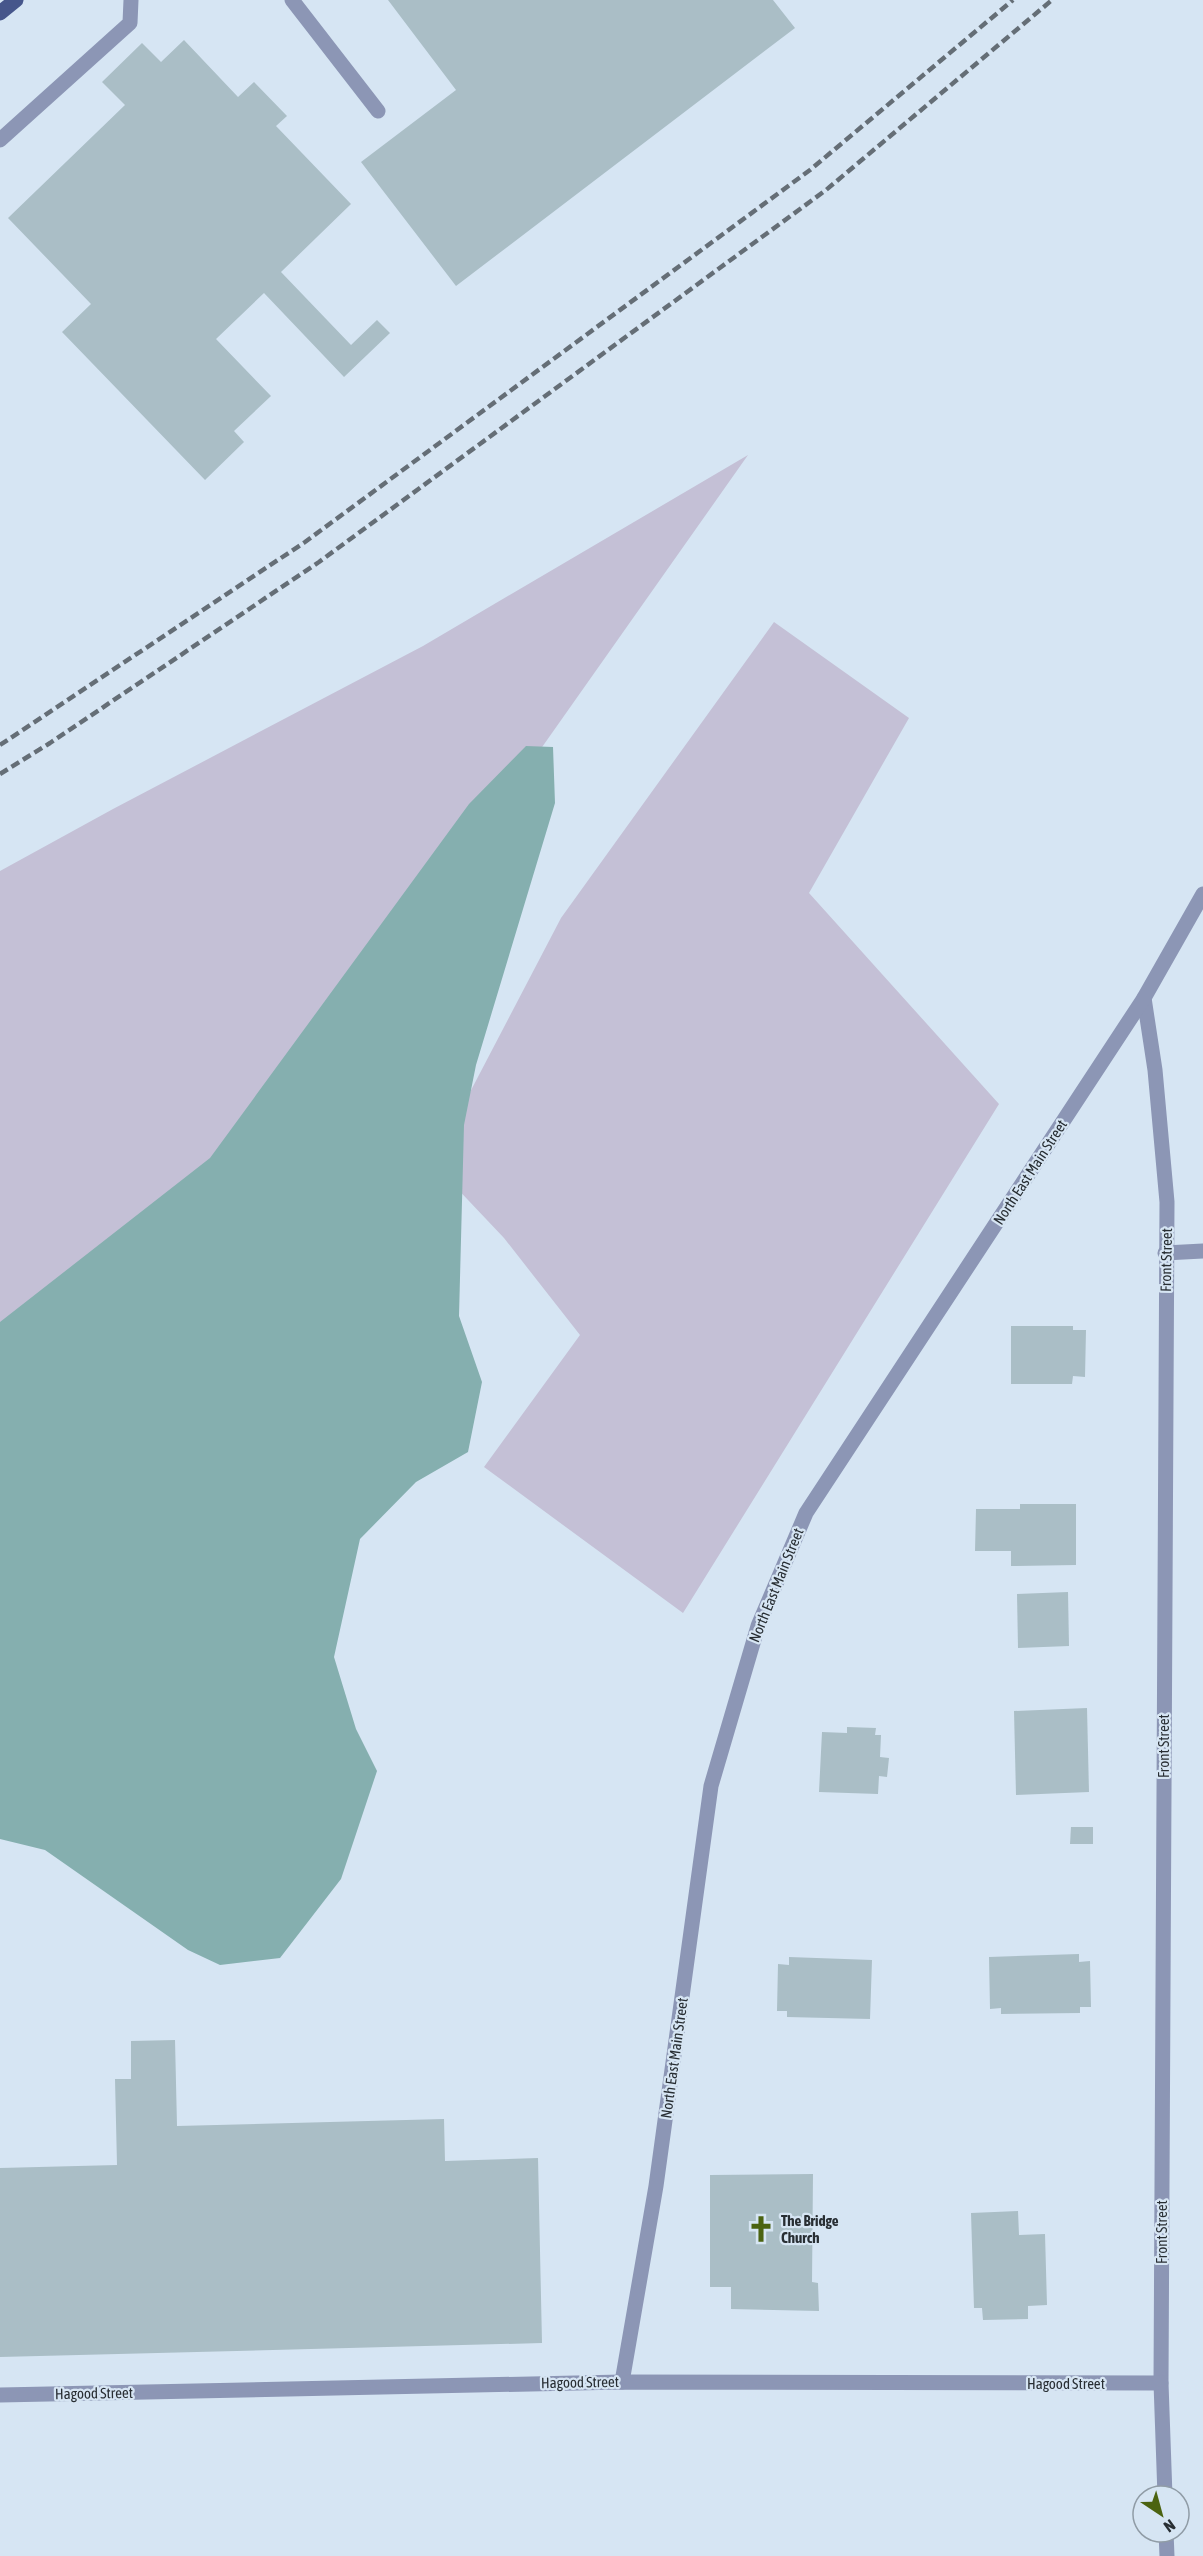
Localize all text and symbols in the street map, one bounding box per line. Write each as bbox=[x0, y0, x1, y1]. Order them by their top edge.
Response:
street label: North East Main Street bbox=[990, 1116, 1070, 1228]
street label: Front Street bbox=[1157, 1228, 1175, 1292]
street label: North East Main Street bbox=[745, 1525, 807, 1645]
street label: Front Street bbox=[1155, 1714, 1172, 1778]
street label: North East Main Street bbox=[657, 1997, 691, 2119]
street label: Front Street bbox=[1153, 2200, 1170, 2264]
place label: The Bridge Church bbox=[781, 2212, 839, 2246]
church icon: The Bridge Church bbox=[746, 2214, 776, 2244]
street label: Hagood Street bbox=[541, 2373, 619, 2391]
street label: Hagood Street bbox=[1027, 2375, 1105, 2392]
street label: Hagood Street bbox=[55, 2384, 133, 2402]
north arrow bbox=[1131, 2484, 1191, 2544]
text: N bbox=[1161, 2516, 1179, 2536]

